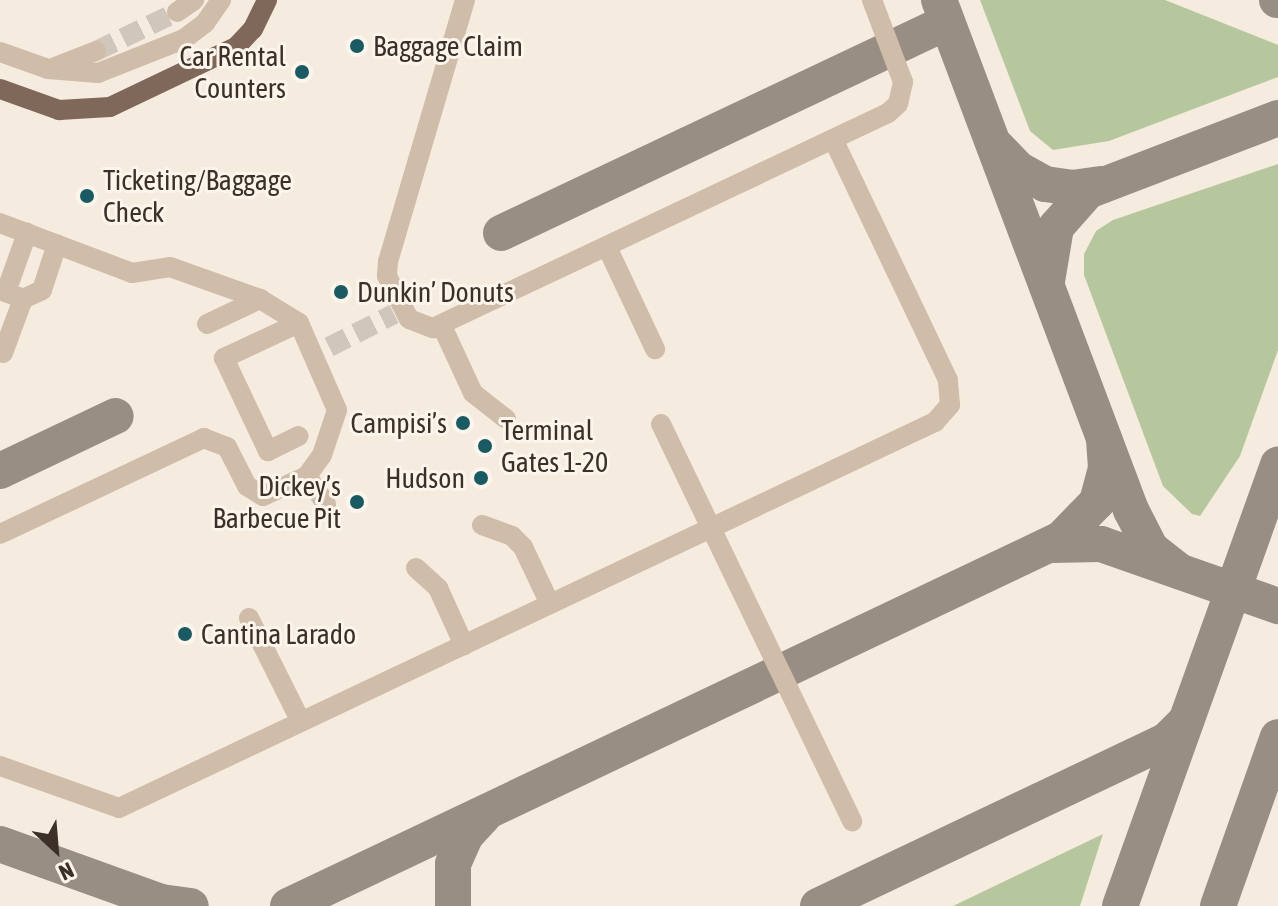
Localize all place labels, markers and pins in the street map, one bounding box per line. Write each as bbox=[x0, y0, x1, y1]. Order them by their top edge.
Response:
place label: Baggage Claim bbox=[373, 29, 523, 63]
marker: Baggage Claim bbox=[348, 37, 366, 55]
place label: Car Rental Counters bbox=[179, 39, 286, 105]
marker: Car Rental Counters bbox=[293, 63, 311, 81]
place label: Ticketing/Baggage Check bbox=[103, 163, 292, 229]
marker: Ticketing/Baggage Check bbox=[78, 187, 96, 205]
place label: Dunkin’ Donuts bbox=[357, 275, 514, 309]
marker: Dunkin’ Donuts bbox=[332, 283, 350, 301]
place label: Campisi’s bbox=[351, 406, 447, 440]
place label: Terminal Gates 1-20 bbox=[501, 413, 608, 479]
marker: Campisi’s bbox=[454, 414, 472, 432]
marker: Terminal Gates 1-20 bbox=[476, 437, 494, 455]
place label: Hudson bbox=[385, 461, 465, 495]
place label: Dickey’s Barbecue Pit bbox=[213, 469, 341, 535]
marker: Hudson bbox=[472, 469, 490, 487]
marker: Dickey’s Barbecue Pit bbox=[348, 493, 366, 511]
place label: Cantina Larado bbox=[201, 617, 356, 651]
marker: Cantina Larado bbox=[176, 625, 194, 643]

